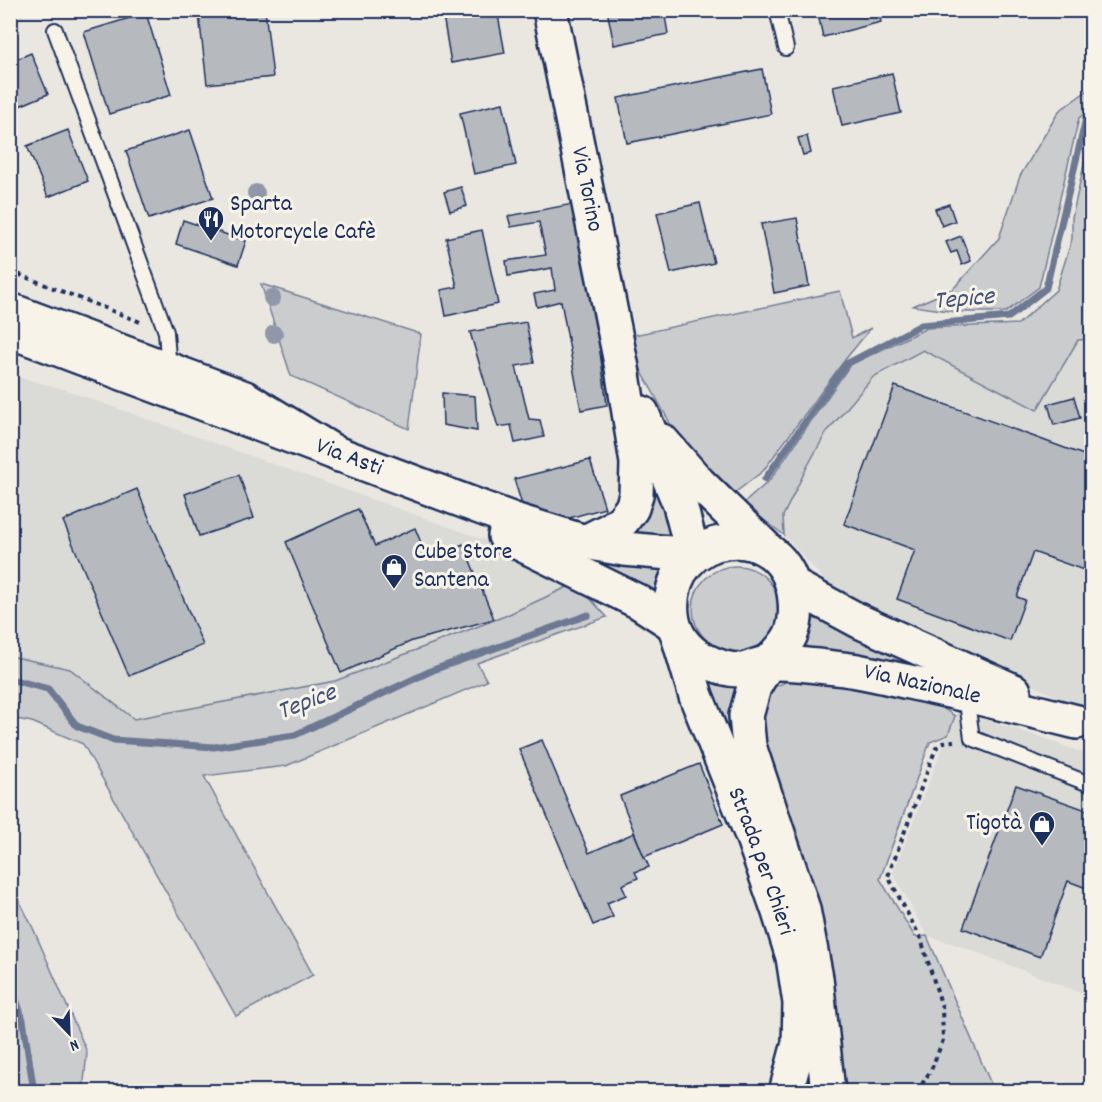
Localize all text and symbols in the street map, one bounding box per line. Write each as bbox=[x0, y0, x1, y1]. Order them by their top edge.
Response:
street label: Via Torino bbox=[561, 144, 611, 235]
place label: Sparta Motorcycle Cafè bbox=[230, 188, 376, 250]
restaurant icon: Sparta Motorcycle Cafè bbox=[196, 204, 226, 242]
water label: Tepice bbox=[932, 279, 997, 321]
street label: Via Asti bbox=[311, 430, 387, 486]
place label: Cube Store Santena bbox=[414, 536, 512, 598]
shop icon: Cube Store Santena bbox=[379, 552, 409, 590]
street label: Via Nazionale bbox=[861, 656, 984, 715]
water label: Tepice bbox=[272, 674, 343, 731]
street label: Strada per Chieri bbox=[718, 783, 802, 939]
place label: Tigotà bbox=[966, 807, 1022, 841]
shop icon: Tigotà bbox=[1027, 809, 1057, 847]
north arrow bbox=[39, 1003, 99, 1063]
text: N bbox=[66, 1032, 82, 1057]

